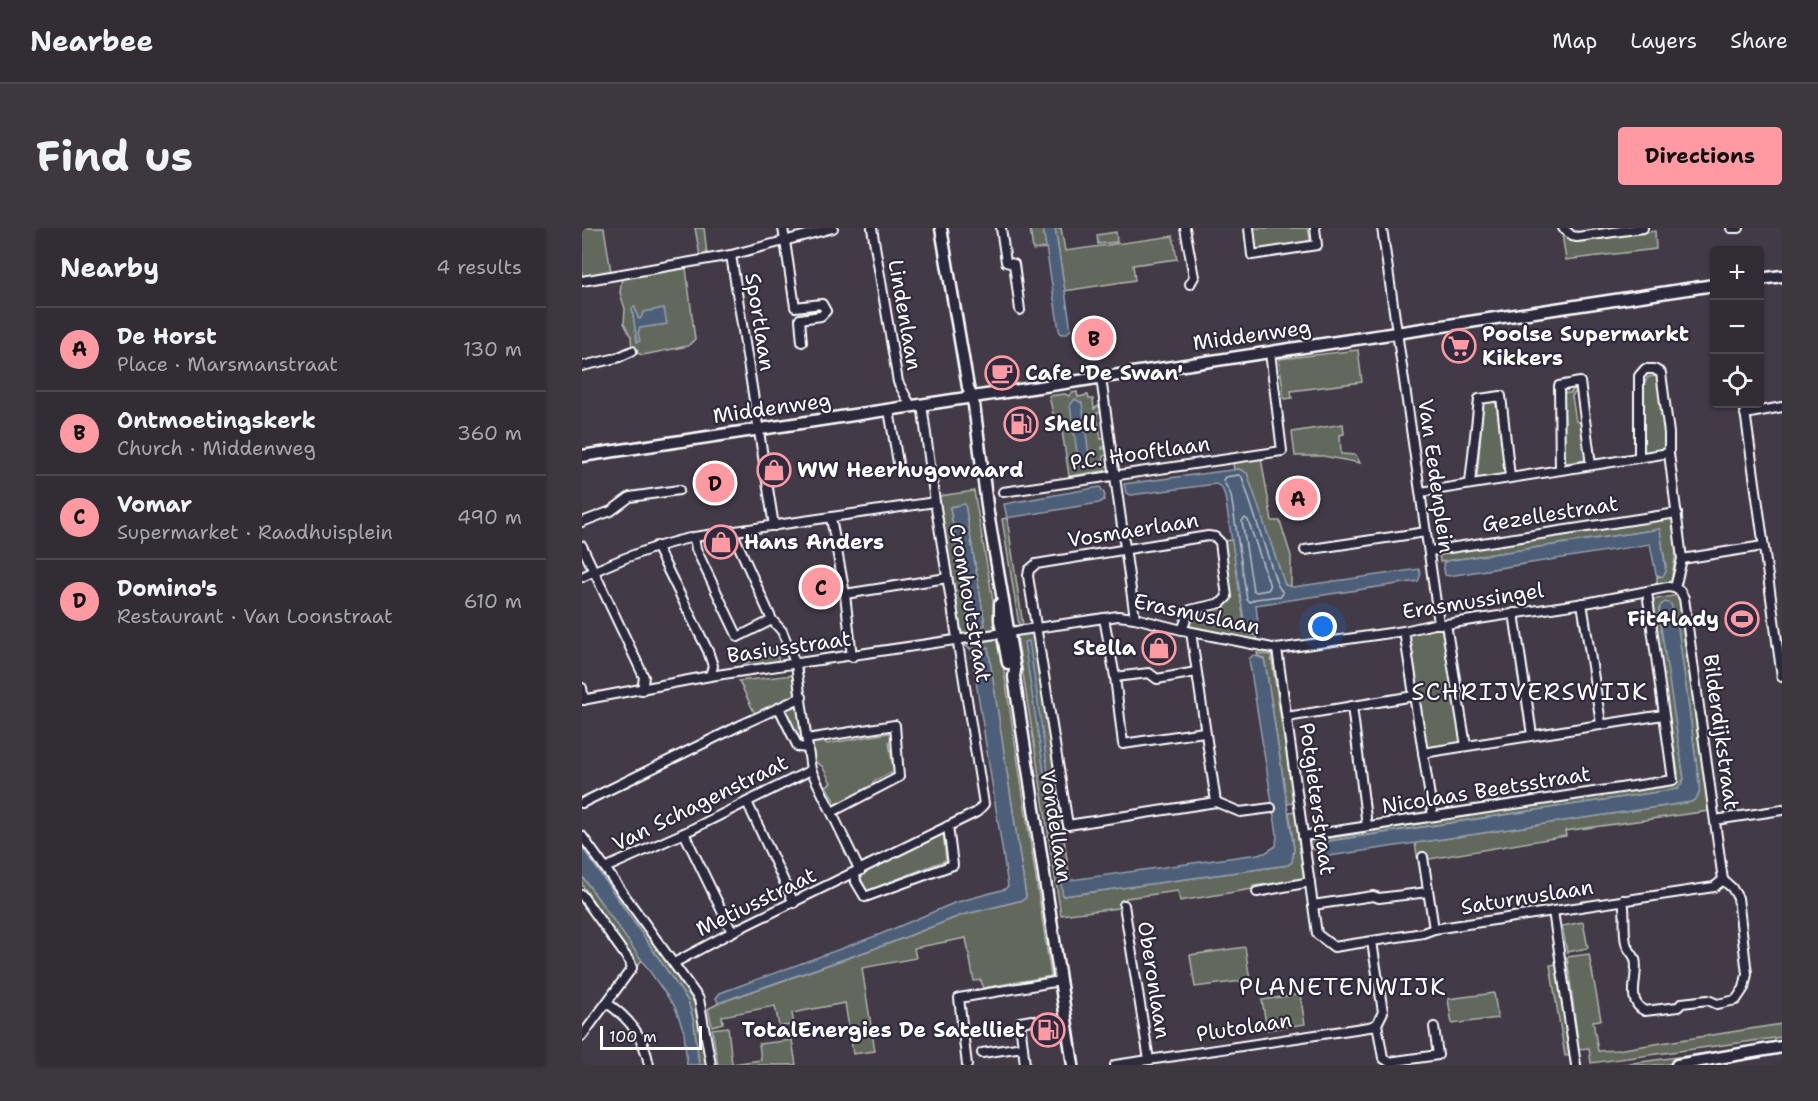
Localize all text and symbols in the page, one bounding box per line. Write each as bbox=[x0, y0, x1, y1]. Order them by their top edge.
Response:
text: Nearbee bbox=[30, 22, 153, 60]
text: Map bbox=[1552, 27, 1597, 55]
text: Layers bbox=[1630, 27, 1697, 55]
text: Share bbox=[1730, 27, 1788, 55]
button: Directions bbox=[1618, 127, 1782, 185]
text: Find us bbox=[36, 128, 193, 184]
map controls bbox=[1710, 246, 1764, 408]
button: + bbox=[1710, 246, 1764, 300]
text: Nearby bbox=[60, 250, 159, 285]
text: 4 results bbox=[436, 254, 522, 280]
street label: Lindenlaan bbox=[881, 257, 929, 373]
street label: Sportlaan bbox=[738, 271, 782, 373]
button: − bbox=[1710, 300, 1764, 354]
street label: Middenweg bbox=[1191, 313, 1313, 357]
pin: B bbox=[1074, 316, 1114, 360]
place label: Poolse Supermarkt Kikkers bbox=[1482, 320, 1689, 372]
text: De Horst bbox=[117, 322, 217, 351]
supermarket icon: Poolse Supermarkt Kikkers bbox=[1441, 328, 1477, 364]
text: A bbox=[72, 336, 87, 362]
text: 130 m bbox=[463, 336, 522, 362]
text: Place · Marsmanstraat bbox=[117, 351, 338, 377]
button: locate bbox=[1710, 354, 1764, 408]
cafe icon: Cafe 'De Swan' bbox=[984, 355, 1020, 391]
place label: Cafe 'De Swan' bbox=[1025, 359, 1183, 387]
street label: Middenweg bbox=[711, 386, 833, 430]
street label: Van Eedenplein bbox=[1411, 397, 1461, 555]
text: Ontmoetingskerk bbox=[117, 406, 316, 435]
fuel station icon: Shell bbox=[1003, 406, 1039, 442]
place label: Shell bbox=[1044, 410, 1097, 438]
text: B bbox=[73, 420, 86, 446]
text: 360 m bbox=[457, 420, 522, 446]
street label: P.C. Hooftlaan bbox=[1068, 429, 1212, 477]
text: Church · Middenweg bbox=[117, 435, 316, 461]
shop icon: WW Heerhugowaard bbox=[756, 452, 792, 488]
place label: WW Heerhugowaard bbox=[797, 456, 1024, 484]
pin: D bbox=[696, 460, 734, 506]
pin: A bbox=[1278, 476, 1318, 520]
street label: Gezellestraat bbox=[1480, 489, 1620, 539]
text: Vomar bbox=[117, 490, 192, 519]
text: C bbox=[73, 504, 86, 530]
text: 490 m bbox=[457, 504, 522, 530]
street label: Vosmaerlaan bbox=[1066, 506, 1201, 554]
text: Supermarket · Raadhuisplein bbox=[117, 519, 393, 545]
street label: Cromhoutstraat bbox=[942, 521, 998, 685]
shop icon: Hans Anders bbox=[703, 524, 739, 560]
place label: Hans Anders bbox=[744, 528, 884, 556]
pin: C bbox=[802, 564, 840, 610]
text: Domino's bbox=[117, 574, 217, 603]
street label: Erasmussingel bbox=[1400, 576, 1546, 626]
street label: Erasmuslaan bbox=[1131, 587, 1263, 641]
text: D bbox=[72, 588, 87, 614]
text: 610 m bbox=[464, 588, 522, 614]
sports icon: Fit4lady bbox=[1724, 601, 1760, 637]
text: Restaurant · Van Loonstraat bbox=[117, 603, 393, 629]
place label: Fit4lady bbox=[1627, 605, 1719, 633]
your location bbox=[1308, 612, 1337, 641]
street label: Basiusstraat bbox=[725, 624, 853, 670]
shop icon: Stella bbox=[1141, 630, 1177, 666]
place label: Stella bbox=[1073, 634, 1137, 662]
street label: Bilderdijkstraat bbox=[1696, 652, 1746, 812]
district label: SCHRIJVERSWIJK bbox=[1411, 676, 1649, 708]
street label: Potgieterstraat bbox=[1292, 721, 1342, 877]
street label: Van Schagenstraat bbox=[607, 748, 793, 858]
street label: Nicolaas Beetsstraat bbox=[1379, 760, 1593, 820]
street label: Vondellaan bbox=[1033, 767, 1079, 885]
street label: Metiusstraat bbox=[691, 861, 821, 943]
street label: Saturnuslaan bbox=[1459, 873, 1595, 921]
street label: Oberonlaan bbox=[1131, 919, 1177, 1041]
district label: PLANETENWIJK bbox=[1239, 971, 1447, 1003]
street label: Plutolaan bbox=[1194, 1006, 1294, 1048]
fuel station icon: TotalEnergies De Satelliet bbox=[1030, 1012, 1066, 1048]
place label: TotalEnergies De Satelliet bbox=[742, 1016, 1025, 1044]
scale bar bbox=[600, 1023, 702, 1050]
text: 100 m bbox=[609, 1026, 657, 1047]

